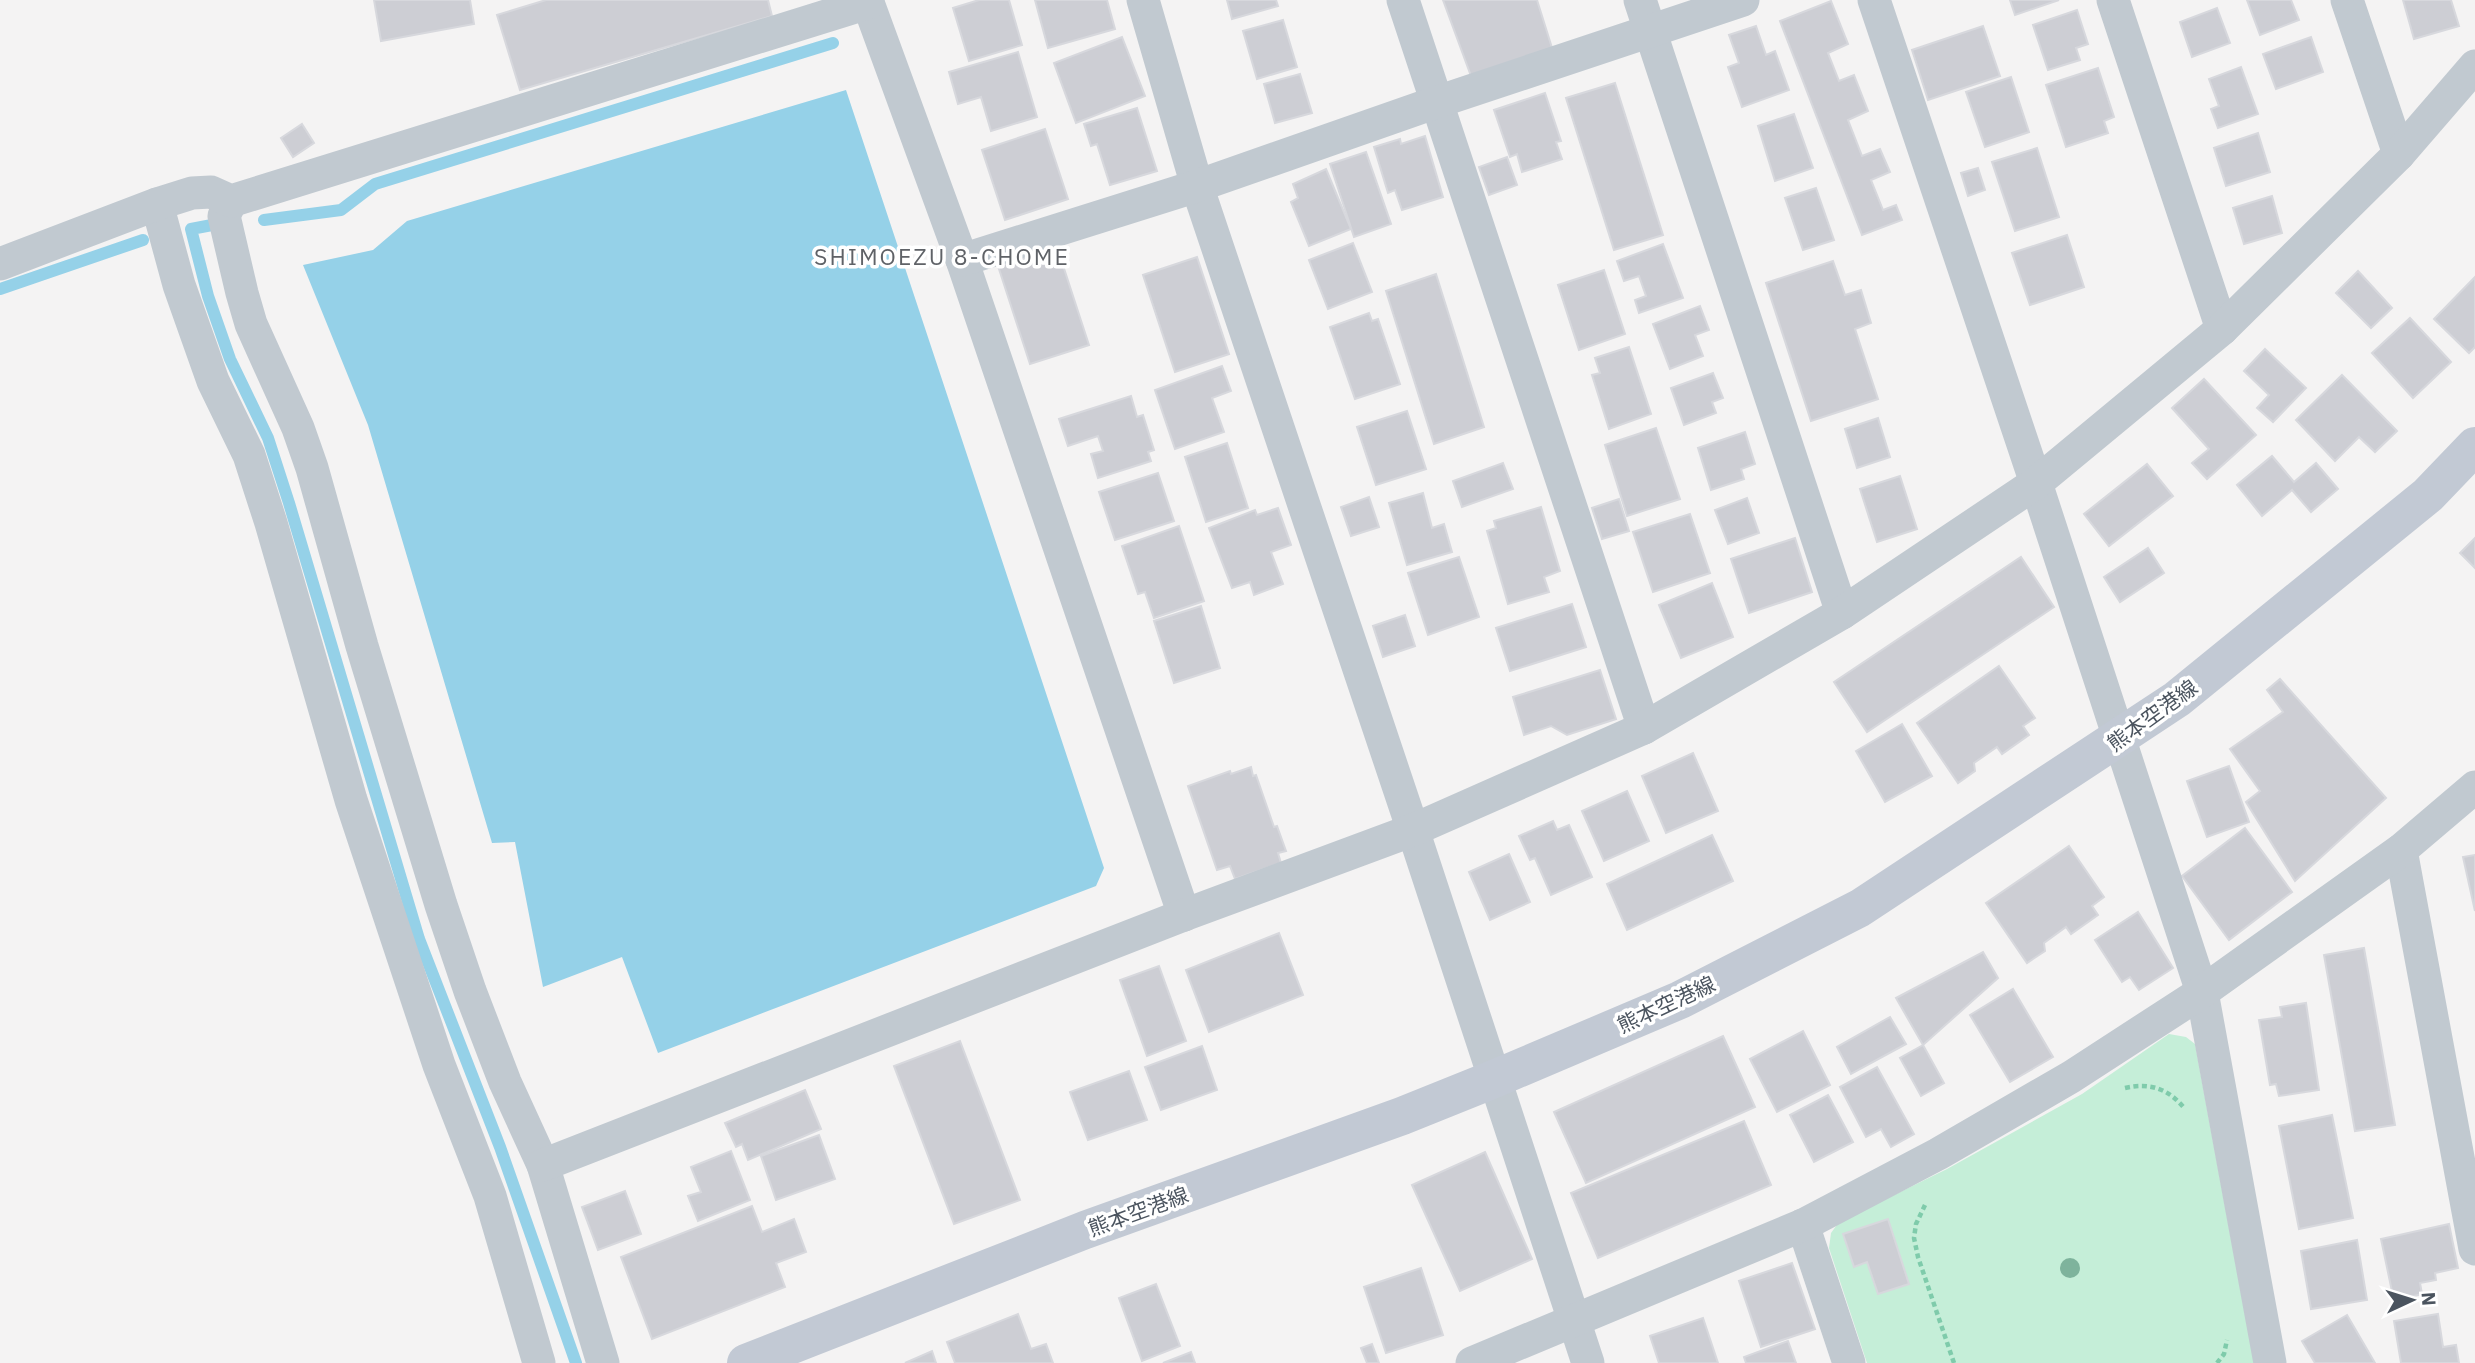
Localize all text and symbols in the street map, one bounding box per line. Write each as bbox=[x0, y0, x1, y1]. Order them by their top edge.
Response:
district label: SHIMOEZU 8-CHOME bbox=[814, 241, 1070, 271]
street label: 熊本空港線 bbox=[2101, 673, 2203, 757]
street label: 熊本空港線 bbox=[1613, 969, 1719, 1039]
street label: 熊本空港線 bbox=[1084, 1180, 1192, 1242]
north arrow bbox=[2377, 1265, 2447, 1335]
text: N bbox=[2417, 1291, 2441, 1307]

